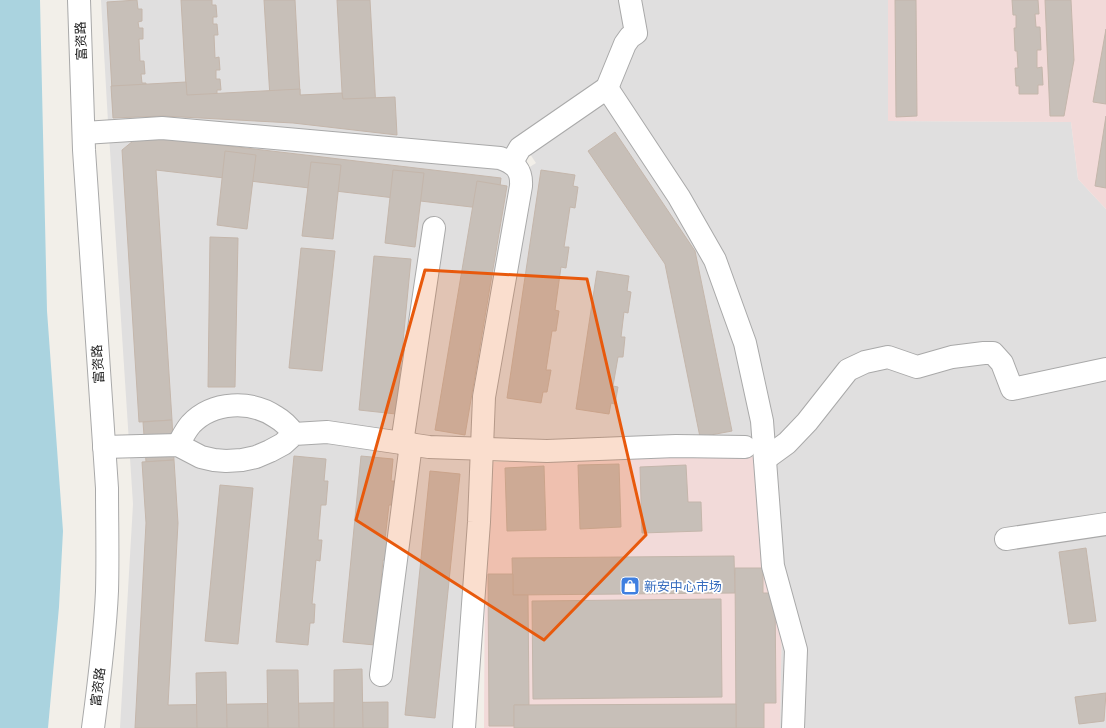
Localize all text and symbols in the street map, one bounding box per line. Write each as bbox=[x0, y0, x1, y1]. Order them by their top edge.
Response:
street label: 富资路 bbox=[73, 21, 89, 61]
street label: 富资路 bbox=[89, 344, 107, 384]
shop icon: 新安中心市场 bbox=[619, 575, 641, 597]
place label: 新安中心市场 bbox=[644, 579, 722, 594]
street label: 富资路 bbox=[88, 667, 108, 707]

